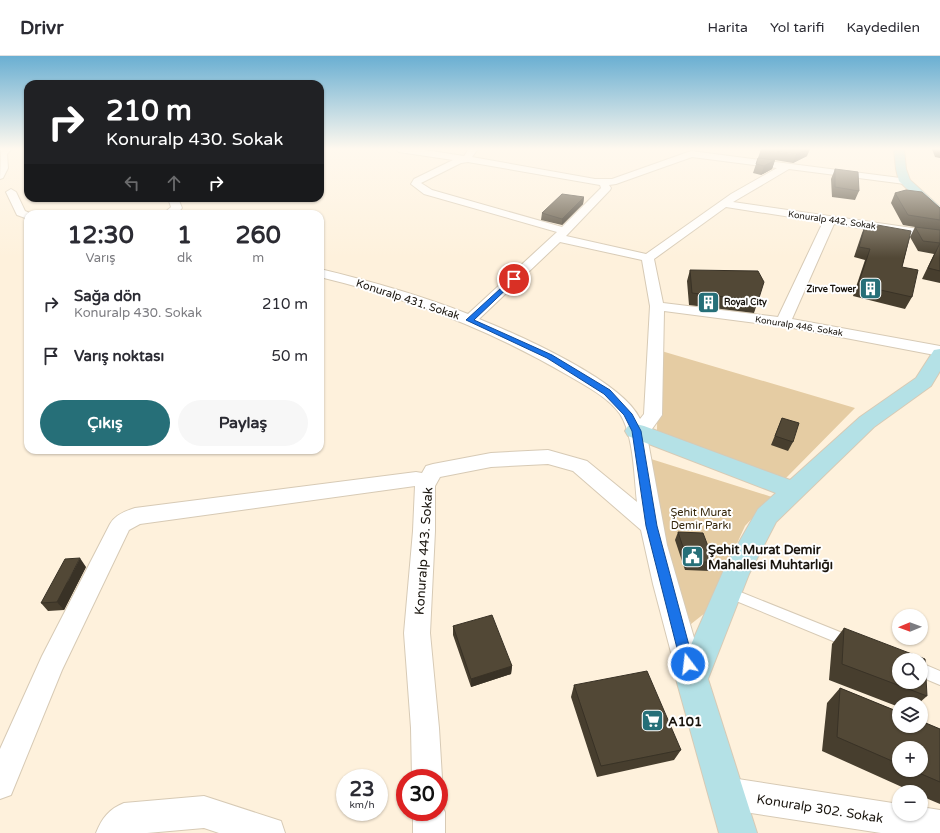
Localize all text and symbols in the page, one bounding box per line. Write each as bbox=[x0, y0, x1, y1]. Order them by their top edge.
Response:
text: Drivr bbox=[20, 17, 63, 39]
text: Harita bbox=[707, 19, 748, 36]
text: Yol tarifi bbox=[770, 19, 824, 36]
text: Kaydedilen bbox=[846, 19, 920, 36]
text: 210 m bbox=[106, 94, 192, 128]
icon: right bbox=[40, 96, 92, 148]
text: Konuralp 430. Sokak bbox=[106, 128, 283, 150]
icon: left bbox=[121, 172, 143, 194]
icon: ahead bbox=[163, 172, 185, 194]
icon: right bbox=[205, 172, 227, 194]
street label: Konuralp 442. Sokak bbox=[787, 209, 877, 232]
text: 12:30 bbox=[67, 221, 134, 250]
text: 1 bbox=[177, 221, 192, 250]
text: 260 bbox=[236, 221, 281, 250]
text: Varış bbox=[85, 250, 116, 266]
text: dk bbox=[177, 250, 192, 266]
text: m bbox=[252, 250, 264, 266]
pin bbox=[497, 262, 531, 296]
icon: arrive bbox=[503, 268, 525, 290]
building icon: Zirve Tower bbox=[858, 276, 884, 302]
street label: Konuralp 431. Sokak bbox=[354, 277, 461, 322]
place label: Zirve Tower bbox=[807, 284, 857, 295]
text: Sağa dön bbox=[74, 287, 141, 305]
building icon: Royal City bbox=[696, 289, 722, 315]
icon: right bbox=[40, 293, 62, 315]
text: 210 m bbox=[262, 295, 308, 313]
place label: Royal City bbox=[724, 297, 767, 308]
text: Konuralp 430. Sokak bbox=[74, 305, 202, 321]
street label: Konuralp 446. Sokak bbox=[754, 314, 844, 339]
icon: arrive bbox=[40, 345, 62, 367]
text: Varış noktası bbox=[74, 347, 164, 365]
text: 50 m bbox=[271, 347, 308, 365]
button: Çıkış bbox=[40, 400, 170, 446]
button: Paylaş bbox=[178, 400, 308, 446]
street label: Konuralp 443. Sokak bbox=[412, 487, 436, 615]
park label: Şehit Murat Demir Parkı bbox=[670, 506, 732, 532]
place label: Şehit Murat Demir Mahallesi Muhtarlığı bbox=[708, 542, 833, 573]
public building icon: Şehit Murat Demir Mahallesi Muhtarlığı bbox=[680, 543, 706, 569]
north arrow bbox=[892, 609, 928, 645]
map controls bbox=[892, 609, 928, 821]
position arrow bbox=[667, 643, 709, 685]
button: search bbox=[892, 653, 928, 689]
button: layers bbox=[892, 697, 928, 733]
supermarket icon: A101 bbox=[640, 708, 666, 734]
place label: A101 bbox=[668, 714, 702, 730]
button: + bbox=[892, 741, 928, 777]
speed limit sign: 30 bbox=[396, 769, 448, 821]
text: 23 bbox=[349, 778, 375, 802]
button: − bbox=[892, 785, 928, 821]
street label: Konuralp 302. Sokak bbox=[755, 791, 884, 827]
text: km/h bbox=[349, 799, 375, 811]

